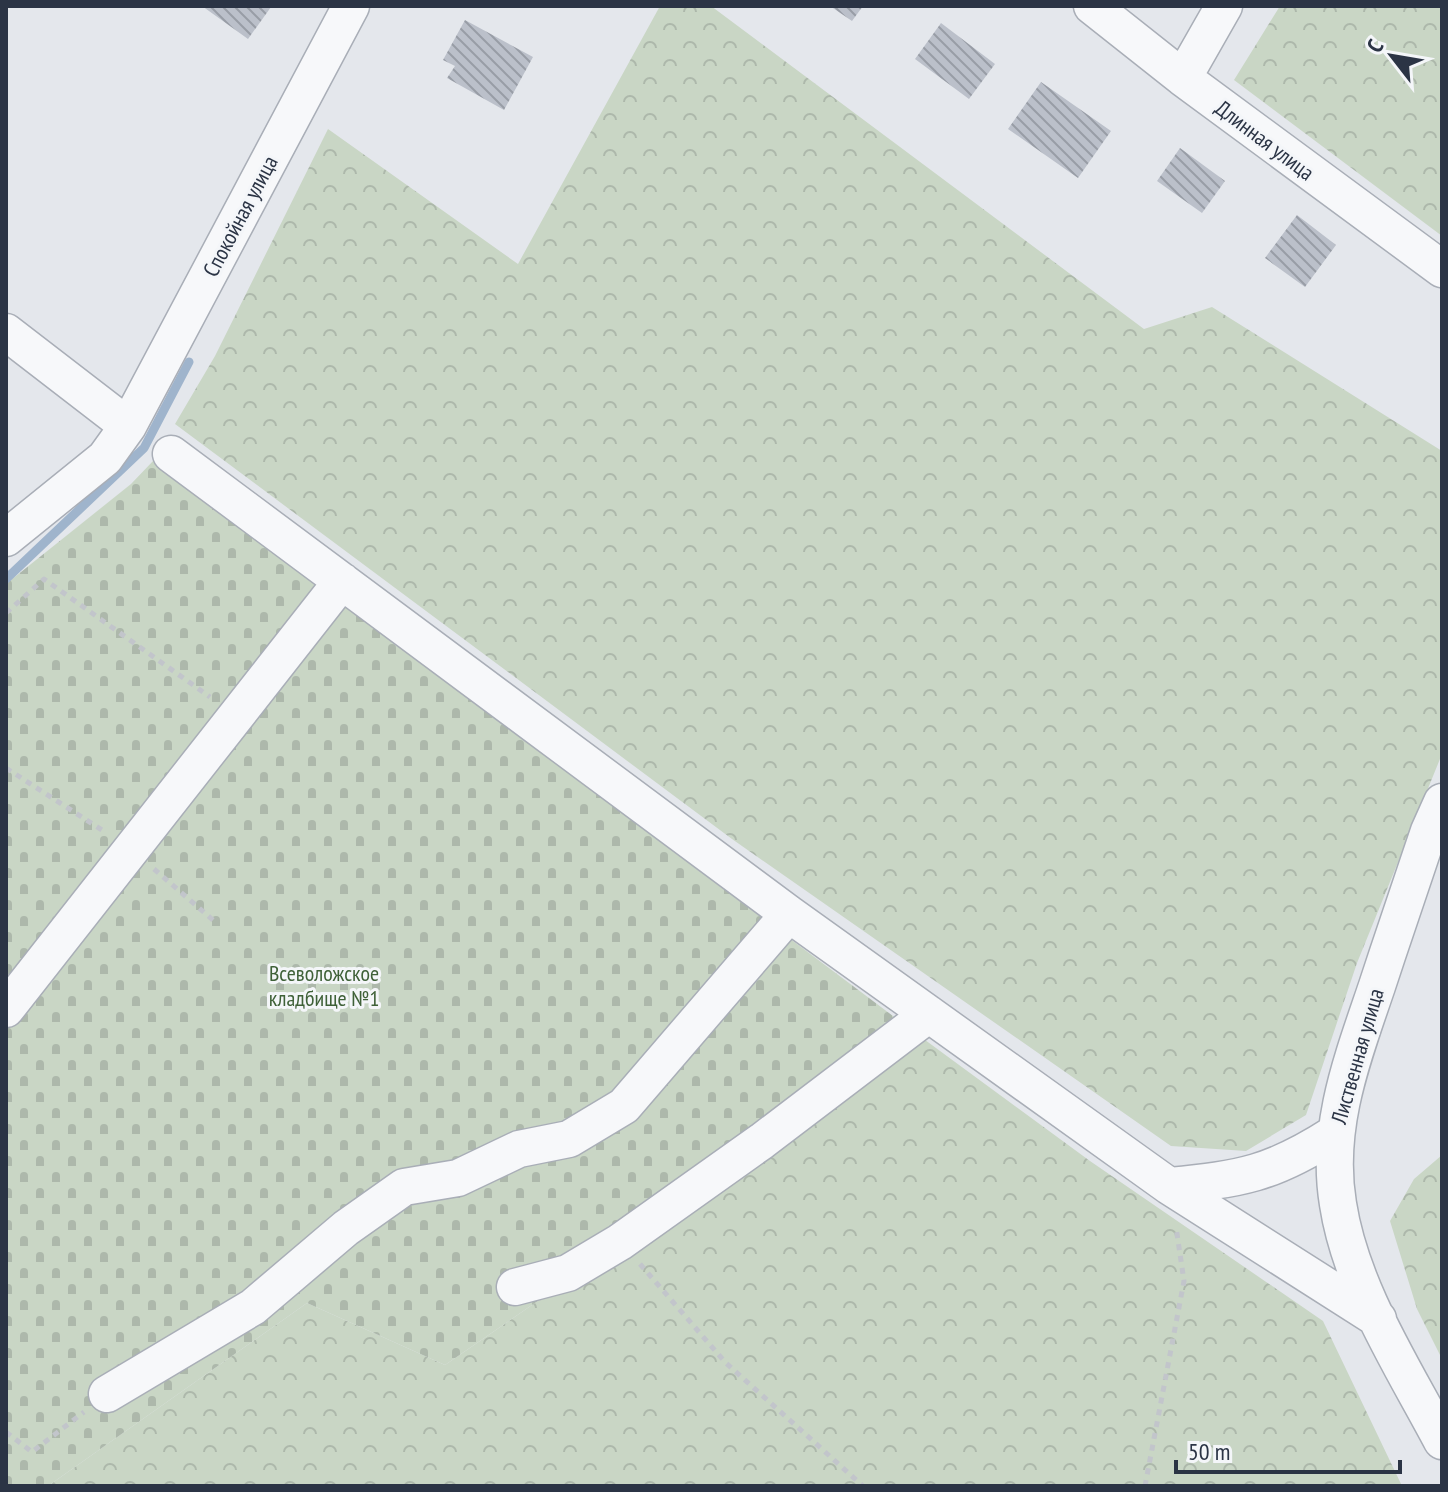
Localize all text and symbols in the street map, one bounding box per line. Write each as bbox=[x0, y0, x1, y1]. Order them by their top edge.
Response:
north arrow bbox=[1352, 16, 1432, 96]
text: С bbox=[1360, 34, 1389, 57]
street label: Длинная улица bbox=[1210, 94, 1320, 186]
street label: Спокойная улица bbox=[196, 151, 284, 281]
park label: Всеволожское кладбище №1 bbox=[269, 959, 379, 1012]
street label: Лиственная улица bbox=[1324, 985, 1390, 1128]
scale bar bbox=[1176, 1424, 1400, 1474]
text: 50 m bbox=[1188, 1436, 1230, 1467]

